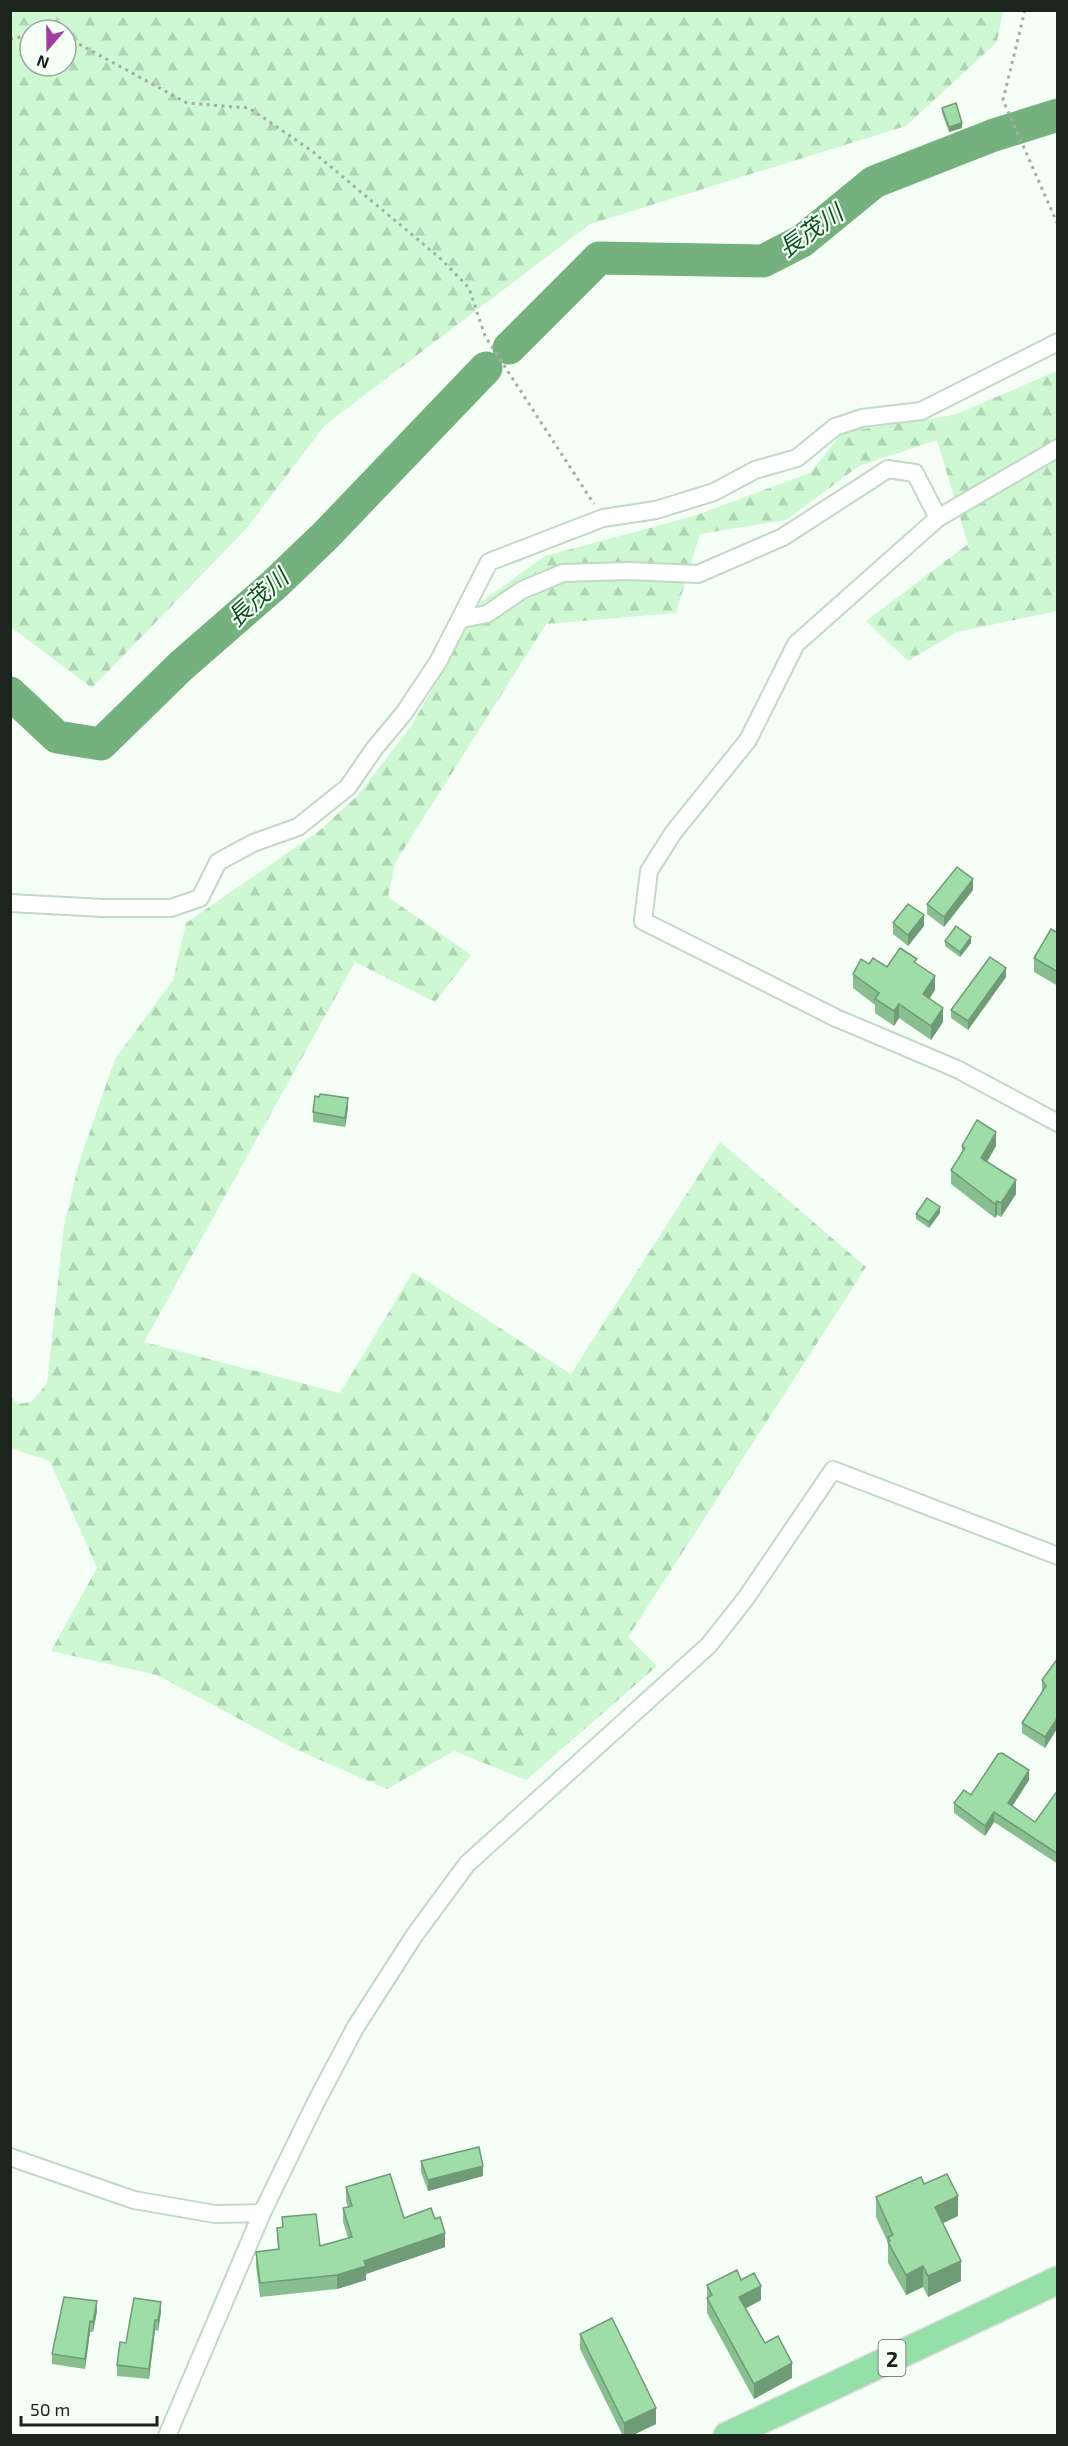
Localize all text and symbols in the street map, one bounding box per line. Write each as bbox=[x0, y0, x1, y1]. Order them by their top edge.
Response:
north arrow bbox=[18, 18, 78, 78]
text: N bbox=[34, 52, 51, 73]
water label: 長茂川 bbox=[772, 196, 850, 263]
water label: 長茂川 bbox=[221, 560, 296, 632]
road number: 2 bbox=[878, 2340, 906, 2376]
scale bar bbox=[21, 2389, 158, 2427]
text: 50 m bbox=[30, 2398, 70, 2420]

